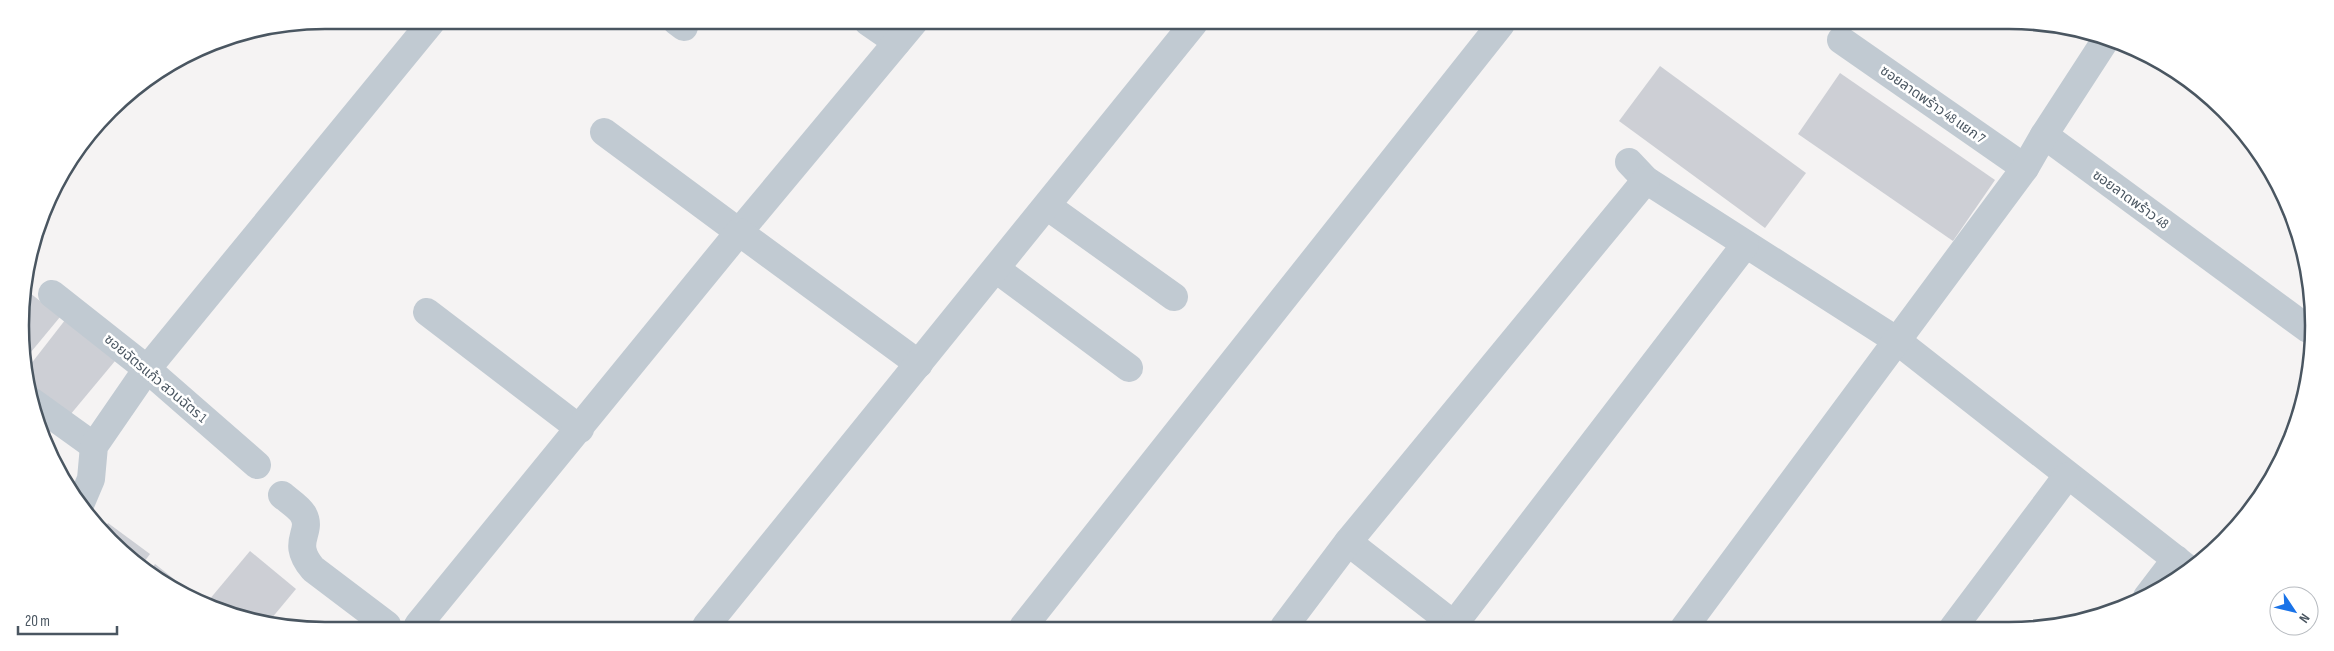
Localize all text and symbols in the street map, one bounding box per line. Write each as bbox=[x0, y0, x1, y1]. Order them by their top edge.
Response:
street label: ซอยลาดพร้าว 48 แยก 7 bbox=[1877, 62, 1989, 147]
street label: ซอยลาดพร้าว 48 bbox=[2089, 166, 2172, 233]
street label: ซอยฉัตรแก้ว สวนฉัตร 1 bbox=[101, 331, 210, 426]
north arrow bbox=[2269, 586, 2319, 636]
scale bar bbox=[18, 604, 116, 636]
text: N bbox=[2295, 610, 2313, 626]
text: 20 m bbox=[25, 612, 50, 631]

